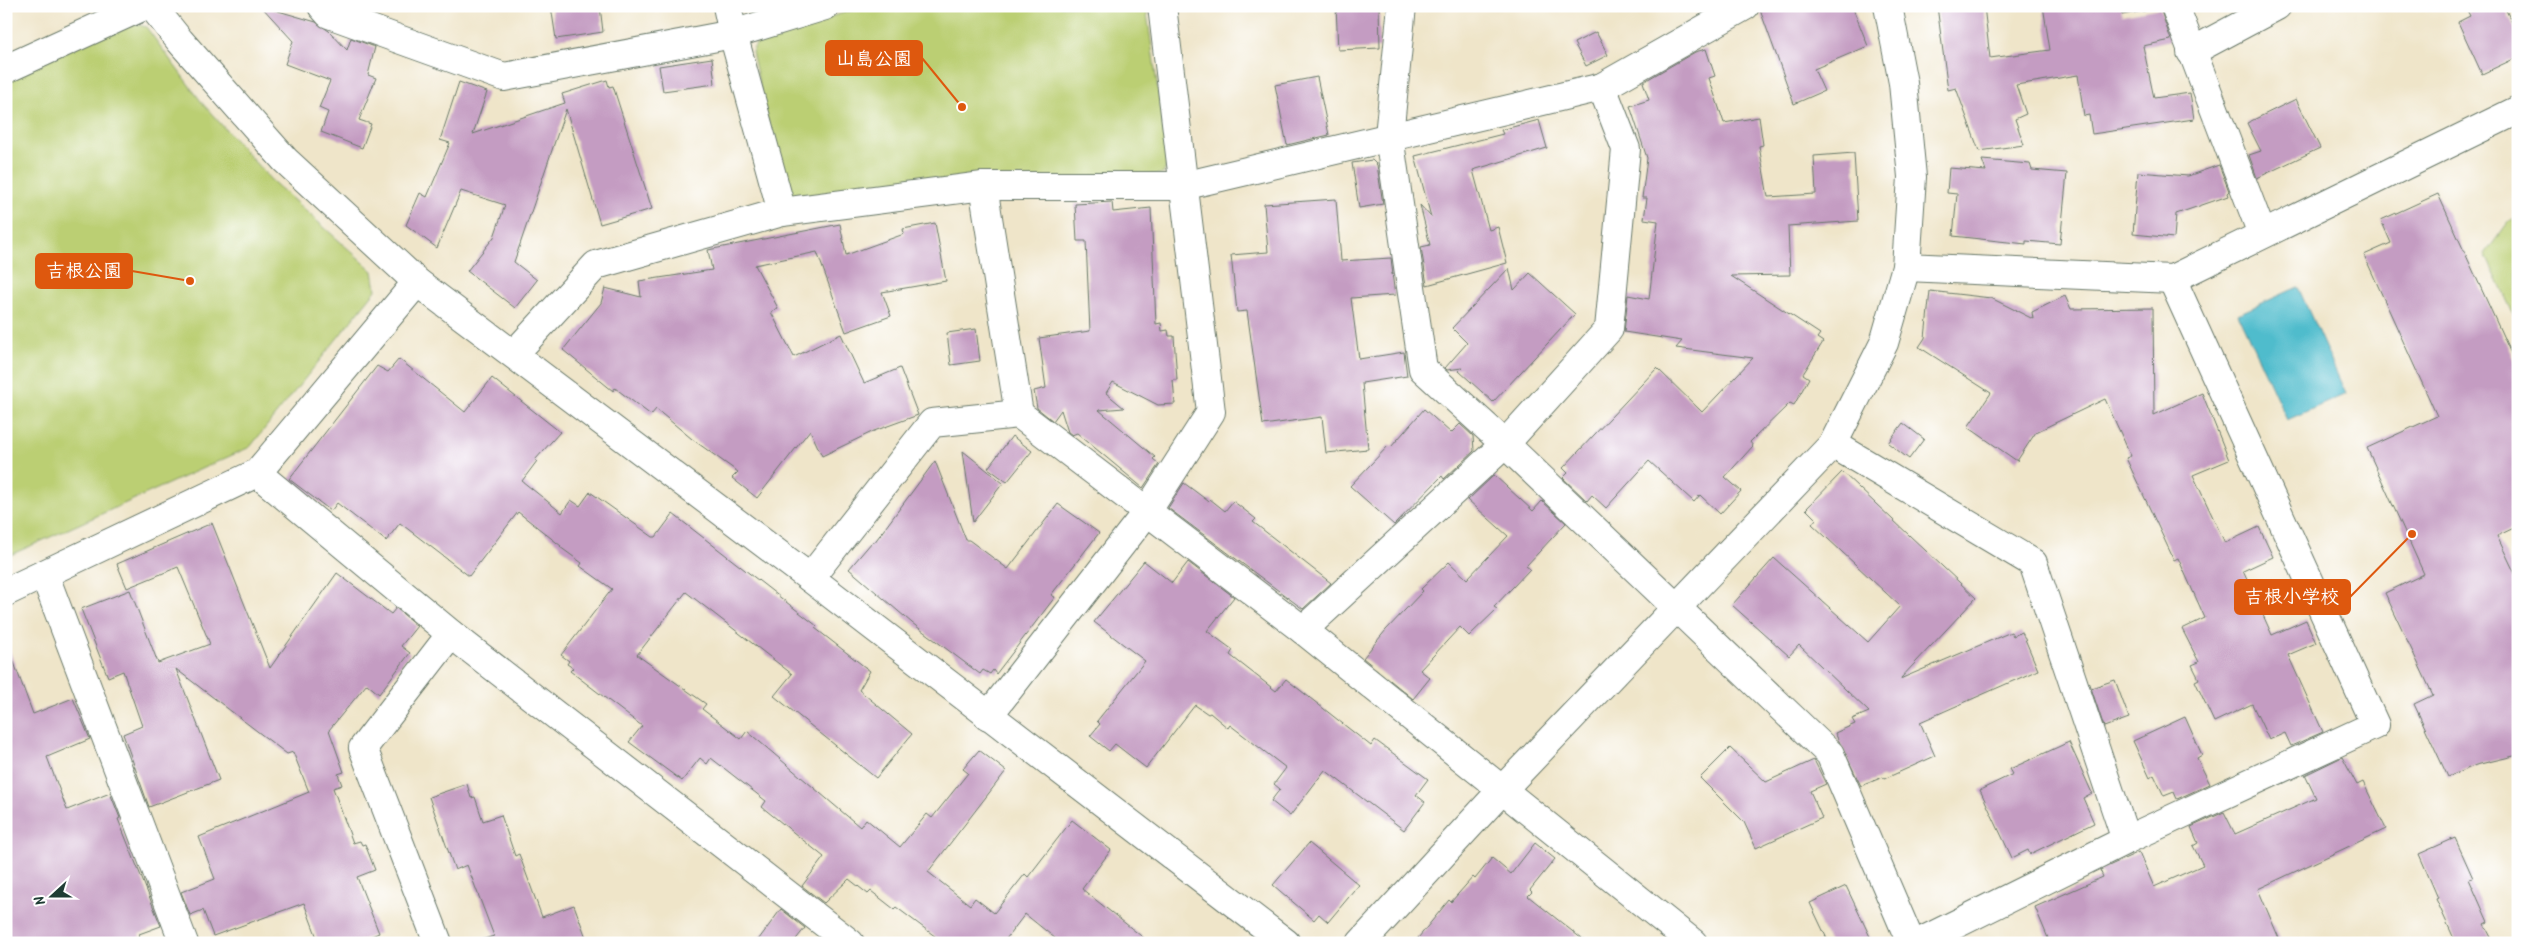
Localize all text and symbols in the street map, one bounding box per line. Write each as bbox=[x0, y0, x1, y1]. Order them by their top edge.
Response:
callout: 山島公園 bbox=[826, 41, 922, 75]
text: 山島公園 bbox=[836, 45, 912, 75]
callout: 吉根公園 bbox=[36, 254, 132, 288]
text: 吉根公園 bbox=[46, 257, 122, 287]
callout: 吉根小学校 bbox=[2235, 580, 2350, 614]
text: 吉根小学校 bbox=[2244, 583, 2340, 613]
north arrow bbox=[28, 872, 78, 922]
text: N bbox=[29, 892, 53, 908]

